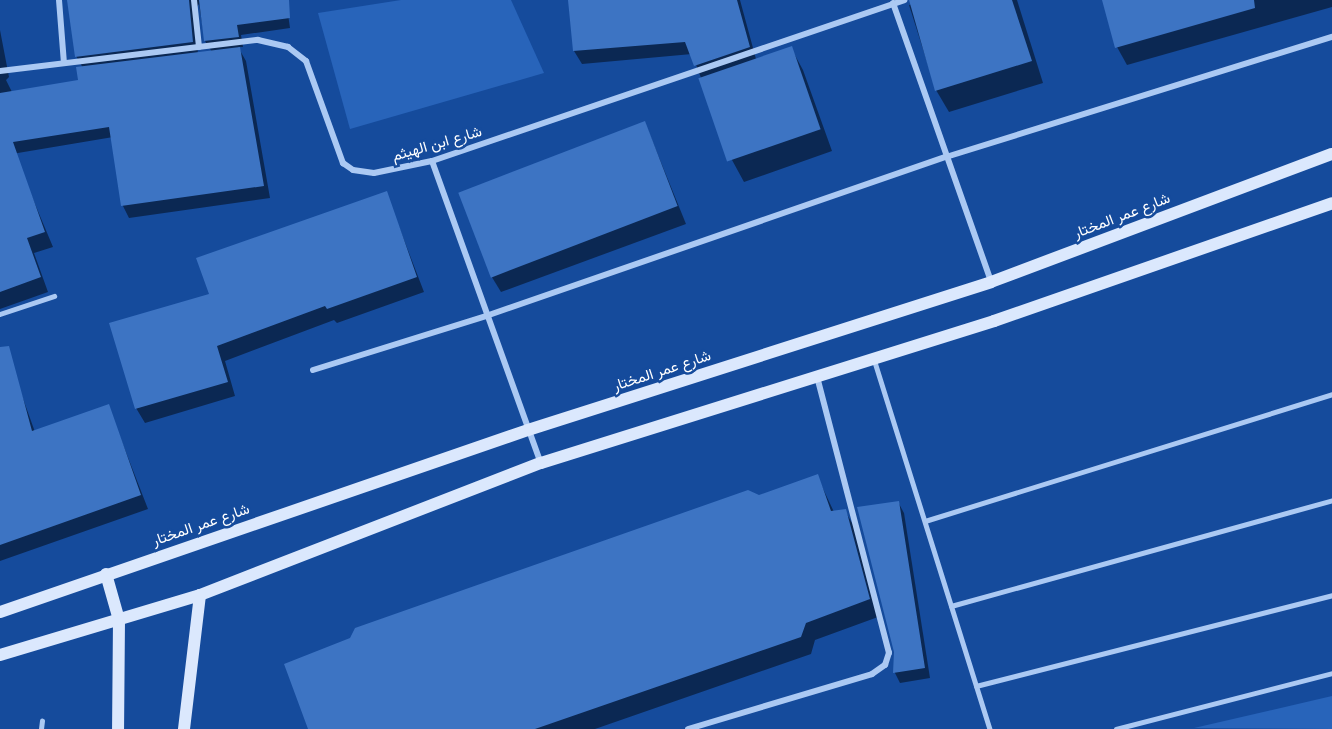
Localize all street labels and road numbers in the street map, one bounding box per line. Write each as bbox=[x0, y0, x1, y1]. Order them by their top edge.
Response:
street label: شارع ابن الهيثم bbox=[390, 123, 484, 165]
street label: شارع عمر المختار bbox=[1071, 189, 1173, 243]
street label: شارع عمر المختار bbox=[611, 347, 713, 395]
street label: شارع عمر المختار bbox=[150, 500, 252, 550]

